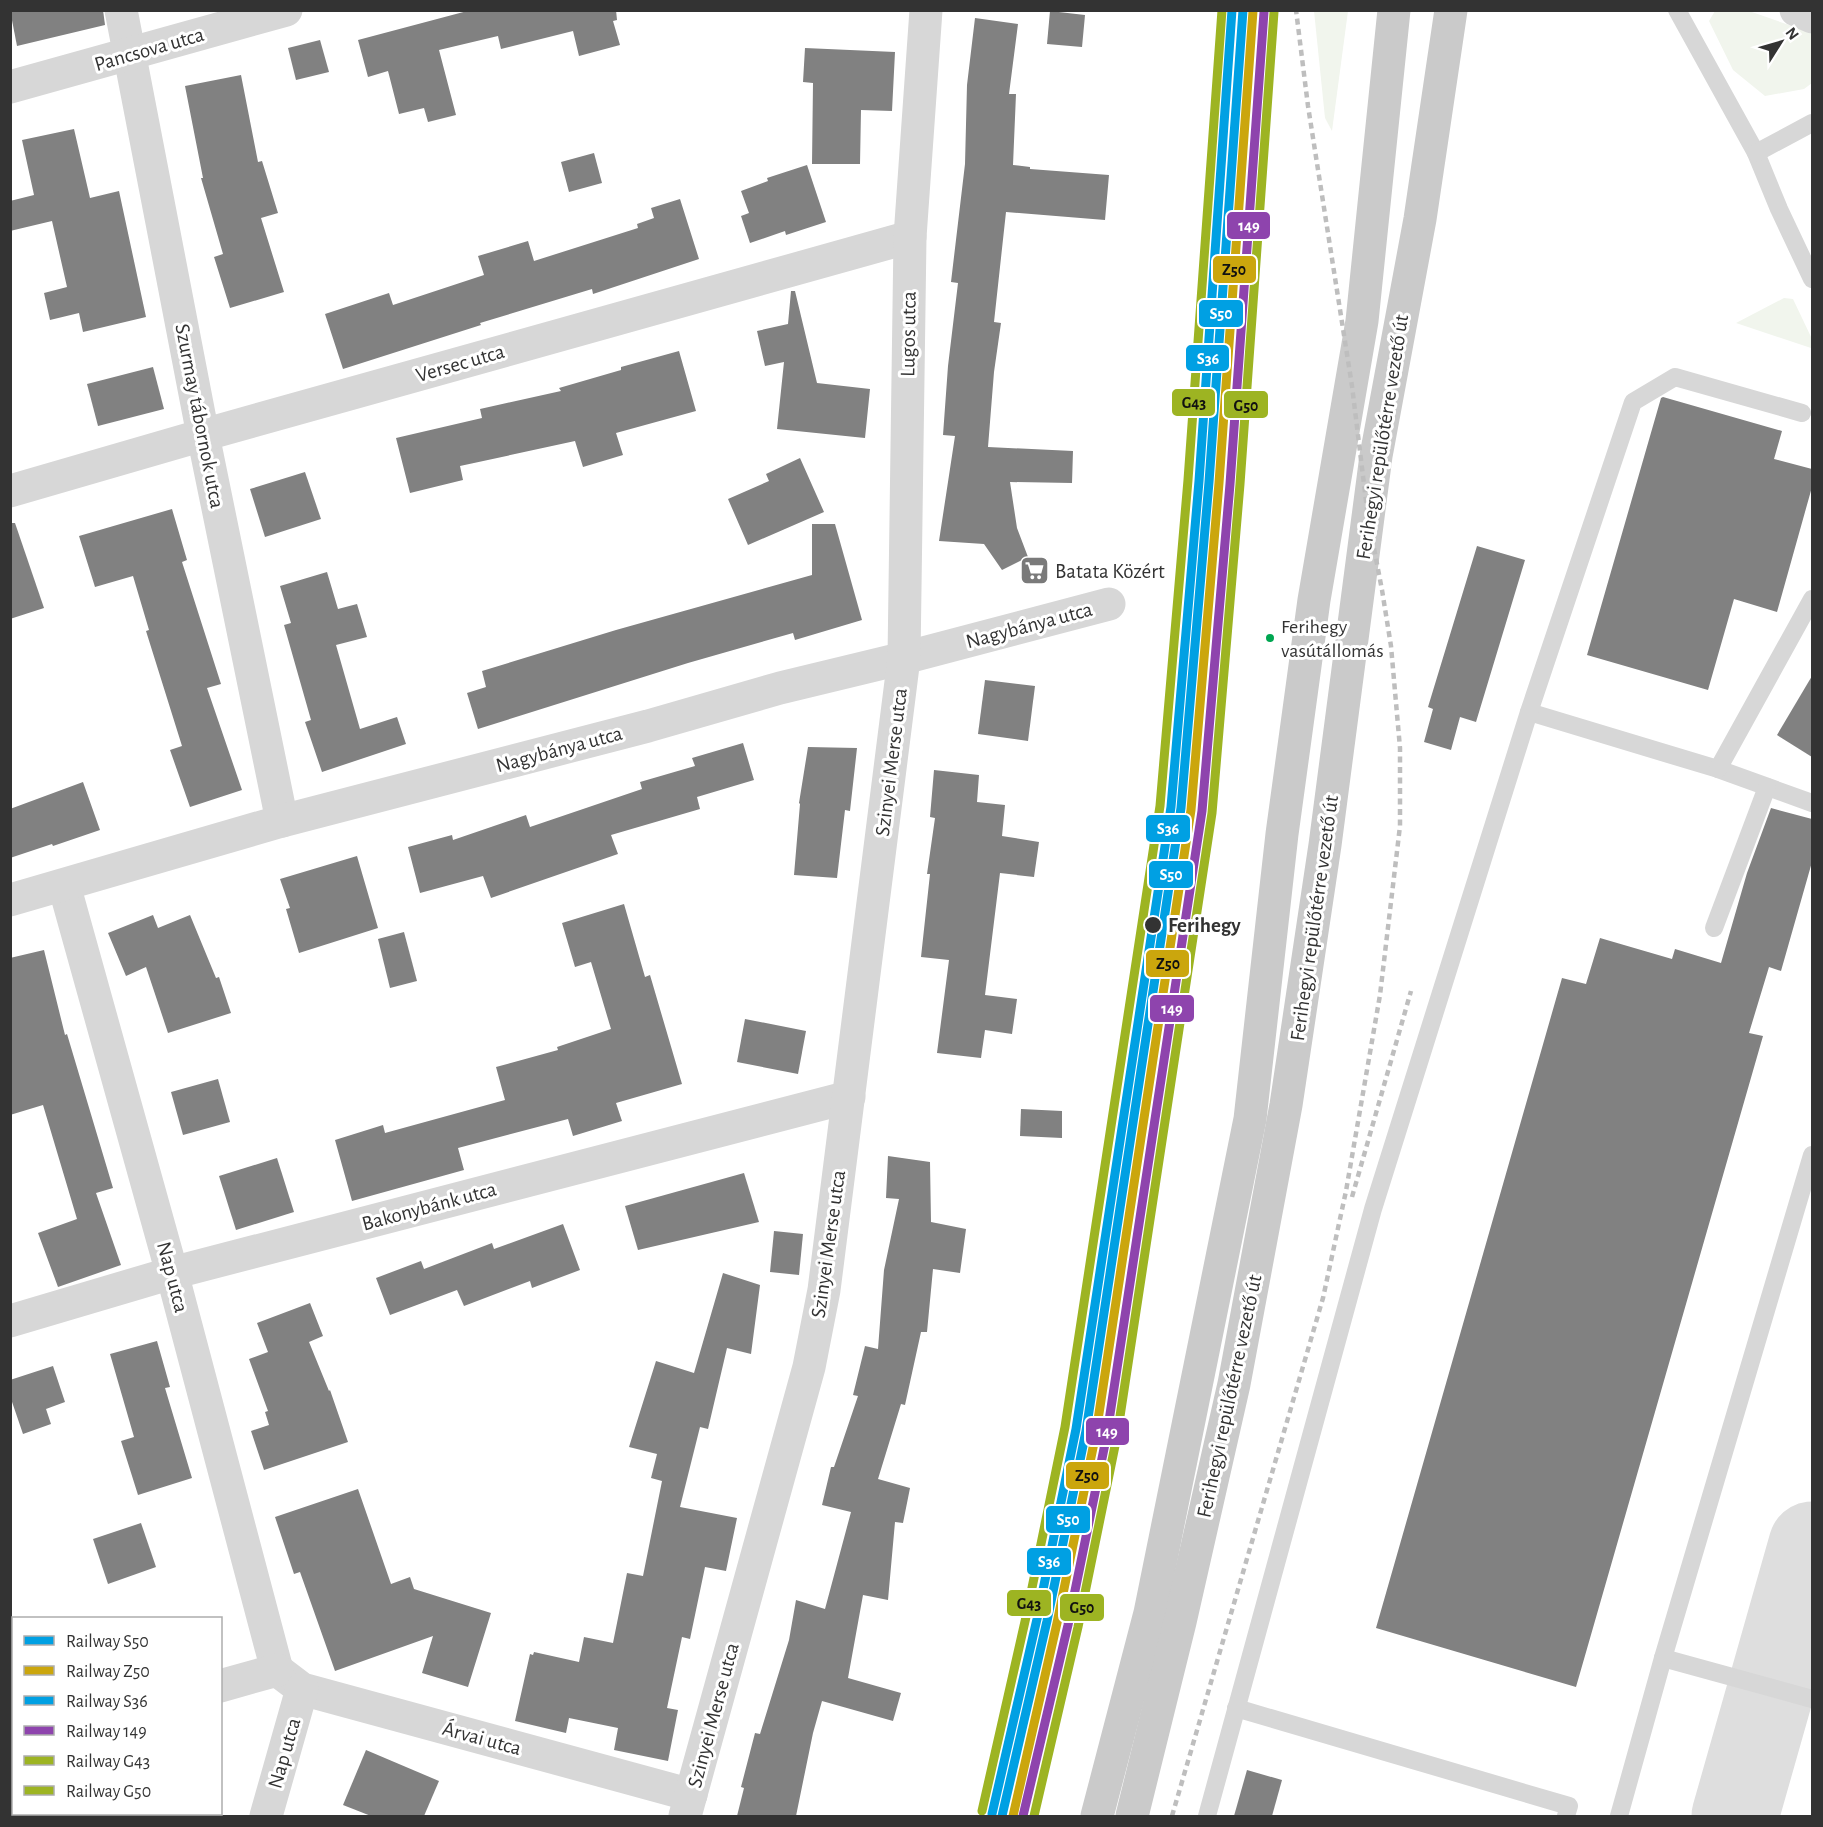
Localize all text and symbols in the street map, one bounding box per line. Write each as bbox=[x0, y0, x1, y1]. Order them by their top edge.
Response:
north arrow bbox=[1751, 12, 1811, 72]
street label: Pancsova utca bbox=[92, 24, 207, 75]
text: N bbox=[1782, 24, 1802, 43]
line badge: 149 bbox=[1226, 211, 1271, 240]
text: 149 bbox=[1238, 218, 1260, 234]
line badge: Z50 bbox=[1212, 255, 1257, 284]
text: Z50 bbox=[1222, 262, 1246, 278]
street label: Lugos utca bbox=[897, 291, 920, 377]
line badge: S50 bbox=[1198, 299, 1244, 328]
text: S50 bbox=[1209, 306, 1233, 322]
street label: Ferihegyi repülőtérre vezető út bbox=[1353, 313, 1412, 561]
street label: Szurmay tábornok utca bbox=[171, 322, 228, 510]
street label: Versec utca bbox=[413, 341, 507, 386]
line badge: S36 bbox=[1185, 344, 1230, 372]
text: S36 bbox=[1197, 351, 1220, 367]
line badge: G43 bbox=[1171, 388, 1216, 417]
line badge: G50 bbox=[1223, 390, 1269, 419]
text: G43 bbox=[1182, 395, 1206, 411]
text: G50 bbox=[1234, 398, 1258, 414]
supermarket icon: Batata Közért bbox=[1018, 555, 1050, 587]
place label: Batata Közért bbox=[1055, 561, 1165, 582]
street label: Nagybánya utca bbox=[964, 598, 1095, 652]
place label: Ferihegy vasútállomás bbox=[1281, 617, 1384, 661]
marker: Ferihegy vasútállomás bbox=[1264, 632, 1276, 644]
street label: Szinyei Merse utca bbox=[872, 686, 911, 837]
street label: Nagybánya utca bbox=[494, 722, 625, 776]
street label: Ferihegyi repülőtérre vezető út bbox=[1287, 793, 1342, 1042]
line badge: S36 bbox=[1145, 814, 1191, 843]
text: S36 bbox=[1157, 821, 1180, 837]
line badge: S50 bbox=[1148, 860, 1194, 889]
text: S50 bbox=[1159, 867, 1183, 883]
marker: Ferihegy bbox=[1143, 915, 1163, 935]
place label: Ferihegy bbox=[1168, 915, 1241, 936]
line badge: Z50 bbox=[1145, 949, 1190, 978]
text: Z50 bbox=[1156, 956, 1180, 972]
line badge: 149 bbox=[1149, 994, 1195, 1023]
text: 149 bbox=[1161, 1001, 1183, 1017]
street label: Szinyei Merse utca bbox=[808, 1168, 849, 1319]
street label: Bakonybánk utca bbox=[359, 1178, 499, 1235]
street label: Nap utca bbox=[153, 1239, 192, 1315]
street label: Ferihegyi repülőtérre vezető út bbox=[1193, 1272, 1266, 1520]
line badge: 149 bbox=[1085, 1417, 1130, 1446]
text: 149 bbox=[1096, 1424, 1118, 1440]
line badge: Z50 bbox=[1065, 1461, 1110, 1490]
text: Z50 bbox=[1075, 1468, 1099, 1484]
line badge: S50 bbox=[1045, 1505, 1091, 1534]
text: S50 bbox=[1056, 1512, 1080, 1528]
line badge: S36 bbox=[1026, 1547, 1072, 1576]
text: S36 bbox=[1038, 1554, 1061, 1570]
line badge: G43 bbox=[1006, 1589, 1052, 1617]
line badge: G50 bbox=[1059, 1593, 1105, 1622]
text: G43 bbox=[1017, 1596, 1041, 1612]
text: G50 bbox=[1070, 1600, 1094, 1616]
legend bbox=[12, 1617, 222, 1815]
text: Railway S50 bbox=[66, 1633, 149, 1651]
street label: Szinyei Merse utca bbox=[684, 1640, 743, 1790]
text: Railway Z50 bbox=[66, 1663, 150, 1681]
text: Railway S36 bbox=[66, 1693, 148, 1711]
street label: Nap utca bbox=[264, 1715, 305, 1791]
street label: Árvai utca bbox=[440, 1716, 524, 1759]
text: Railway 149 bbox=[66, 1723, 147, 1741]
text: Railway G43 bbox=[66, 1753, 150, 1771]
text: Railway G50 bbox=[66, 1783, 151, 1801]

